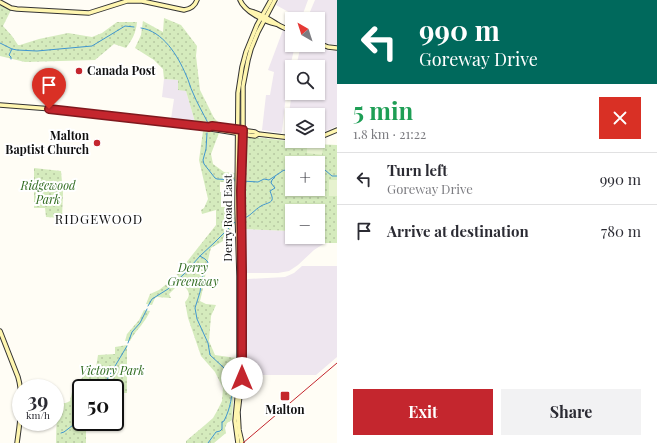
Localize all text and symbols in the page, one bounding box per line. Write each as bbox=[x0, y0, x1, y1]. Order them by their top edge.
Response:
text: 990 m bbox=[419, 11, 500, 48]
north arrow bbox=[285, 12, 325, 52]
map controls bbox=[285, 12, 325, 244]
icon: left bbox=[353, 16, 405, 68]
text: Goreway Drive bbox=[419, 47, 538, 71]
button: search bbox=[285, 60, 325, 100]
place label: Canada Post bbox=[87, 62, 156, 78]
marker: Canada Post bbox=[74, 66, 84, 76]
pin bbox=[32, 68, 66, 109]
icon: arrive bbox=[38, 74, 60, 96]
text: 5 min bbox=[353, 94, 413, 126]
button: close bbox=[599, 97, 641, 139]
button: layers bbox=[285, 108, 325, 148]
text: 1.8 km · 21:22 bbox=[353, 125, 426, 142]
place label: Malton Baptist Church bbox=[5, 127, 90, 157]
marker: Malton Baptist Church bbox=[92, 138, 102, 148]
button: + bbox=[285, 156, 325, 196]
text: Turn left bbox=[387, 160, 448, 180]
icon: left bbox=[353, 168, 375, 190]
text: 990 m bbox=[600, 169, 641, 189]
street label: Derry Road East bbox=[219, 174, 235, 262]
park label: Ridgewood Park bbox=[19, 177, 76, 207]
text: Goreway Drive bbox=[387, 180, 473, 197]
button: − bbox=[285, 204, 325, 244]
district label: RIDGEWOOD bbox=[55, 210, 143, 227]
icon: arrive bbox=[353, 220, 375, 242]
text: Arrive at destination bbox=[387, 221, 529, 241]
text: 780 m bbox=[601, 221, 641, 241]
park label: Derry Greenway bbox=[168, 259, 219, 289]
position arrow bbox=[221, 357, 263, 399]
park label: Victory Park bbox=[80, 362, 144, 378]
speed limit sign: 50 bbox=[72, 379, 124, 431]
text: 39 bbox=[28, 386, 48, 413]
button: Exit bbox=[353, 389, 493, 435]
button: Share bbox=[501, 389, 641, 435]
marker: Malton bbox=[279, 390, 291, 402]
place label: Malton bbox=[265, 401, 305, 417]
text: km/h bbox=[26, 408, 50, 422]

